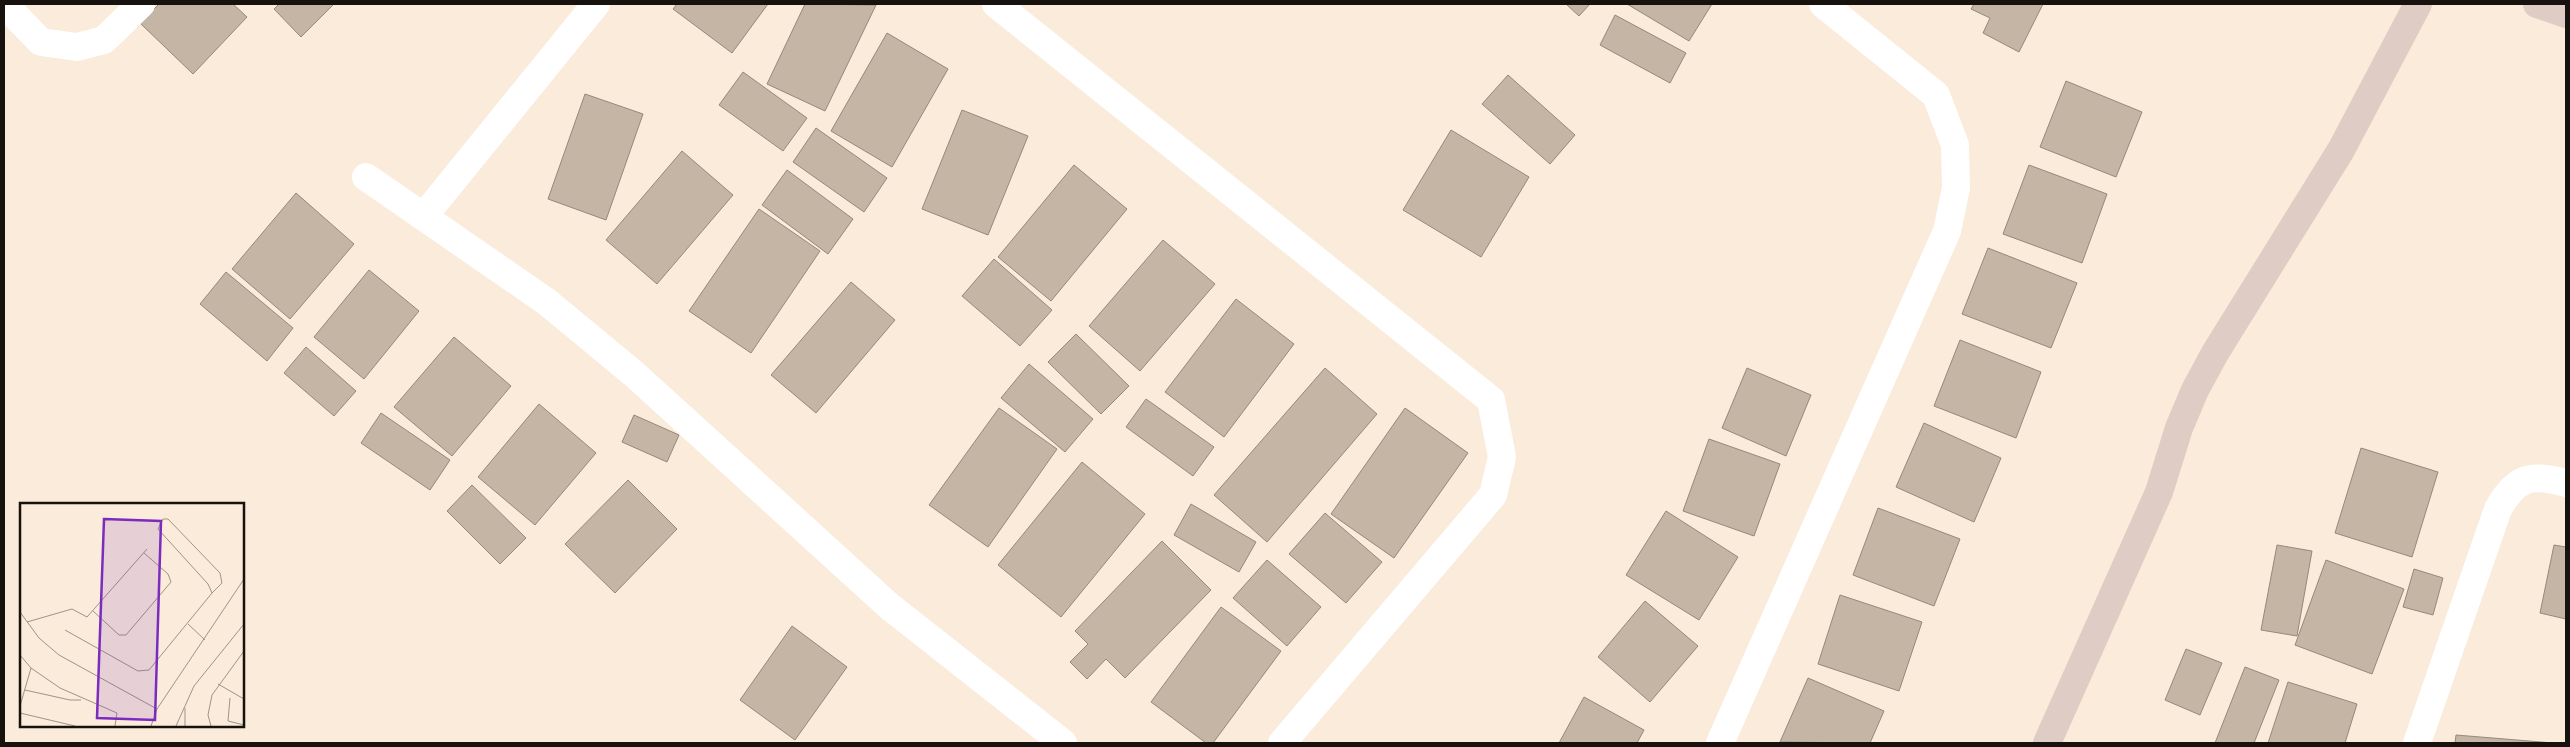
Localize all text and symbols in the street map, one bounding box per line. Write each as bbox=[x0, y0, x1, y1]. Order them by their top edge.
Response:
inset map bbox=[20, 503, 244, 727]

